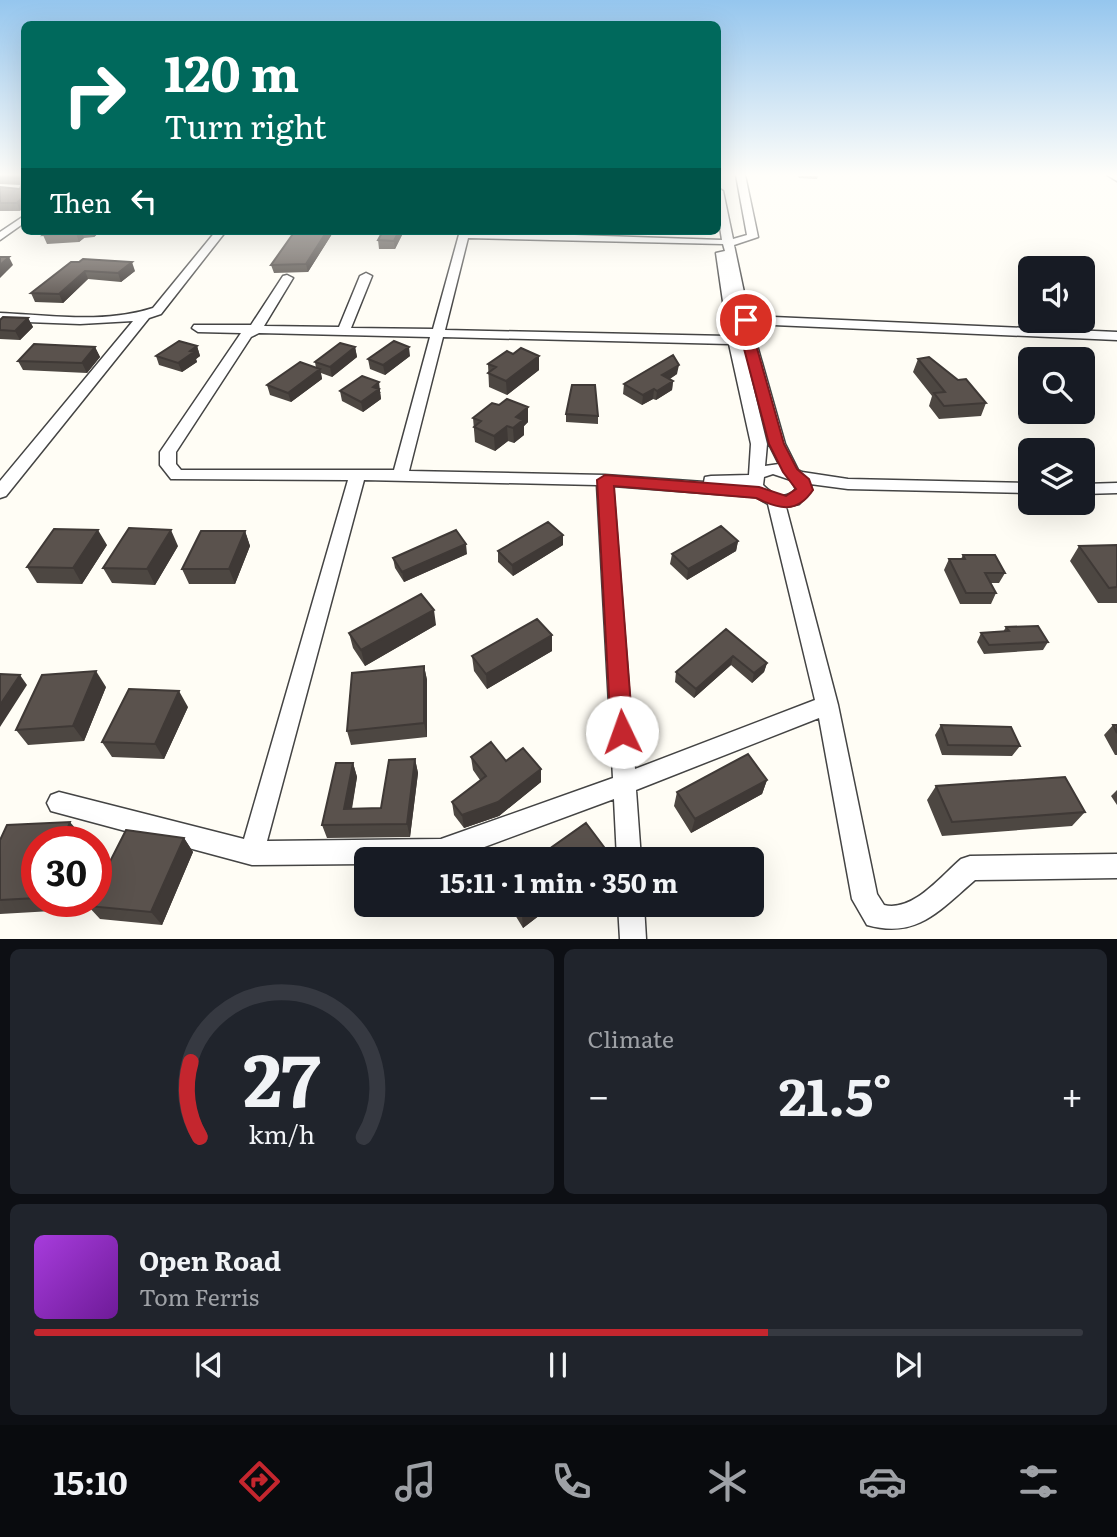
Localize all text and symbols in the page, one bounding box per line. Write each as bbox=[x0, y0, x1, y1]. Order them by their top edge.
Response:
text: 120 m bbox=[164, 34, 299, 107]
icon: right bbox=[49, 49, 140, 140]
text: Turn right bbox=[164, 101, 326, 149]
text: Then bbox=[49, 182, 111, 221]
icon: left bbox=[125, 182, 163, 220]
map controls bbox=[1018, 256, 1095, 515]
button: sound bbox=[1018, 256, 1095, 333]
pin bbox=[716, 290, 776, 350]
icon: arrive bbox=[727, 301, 765, 339]
button: search bbox=[1018, 347, 1095, 424]
button: layers bbox=[1018, 438, 1095, 515]
position arrow bbox=[585, 695, 659, 769]
speed limit sign: 30 bbox=[21, 826, 112, 917]
text: 15:11 · 1 min · 350 m bbox=[440, 862, 678, 901]
text: Climate bbox=[588, 1021, 674, 1055]
text: 27 bbox=[243, 1022, 321, 1130]
text: 21.5° bbox=[779, 1055, 892, 1132]
text: − bbox=[588, 1065, 610, 1122]
text: + bbox=[1061, 1065, 1083, 1122]
text: km/h bbox=[248, 1115, 315, 1152]
text: Open Road bbox=[139, 1240, 281, 1279]
text: Tom Ferris bbox=[139, 1279, 259, 1313]
icon: previous bbox=[190, 1346, 228, 1384]
icon: pause bbox=[539, 1346, 577, 1384]
icon: next bbox=[889, 1346, 927, 1384]
text: 15:10 bbox=[53, 1457, 128, 1505]
icon: directions bbox=[235, 1457, 284, 1506]
icon: music bbox=[391, 1457, 440, 1506]
icon: phone bbox=[547, 1457, 596, 1506]
icon: climate bbox=[703, 1457, 752, 1506]
icon: car bbox=[858, 1457, 907, 1506]
icon: filters bbox=[1014, 1457, 1063, 1506]

